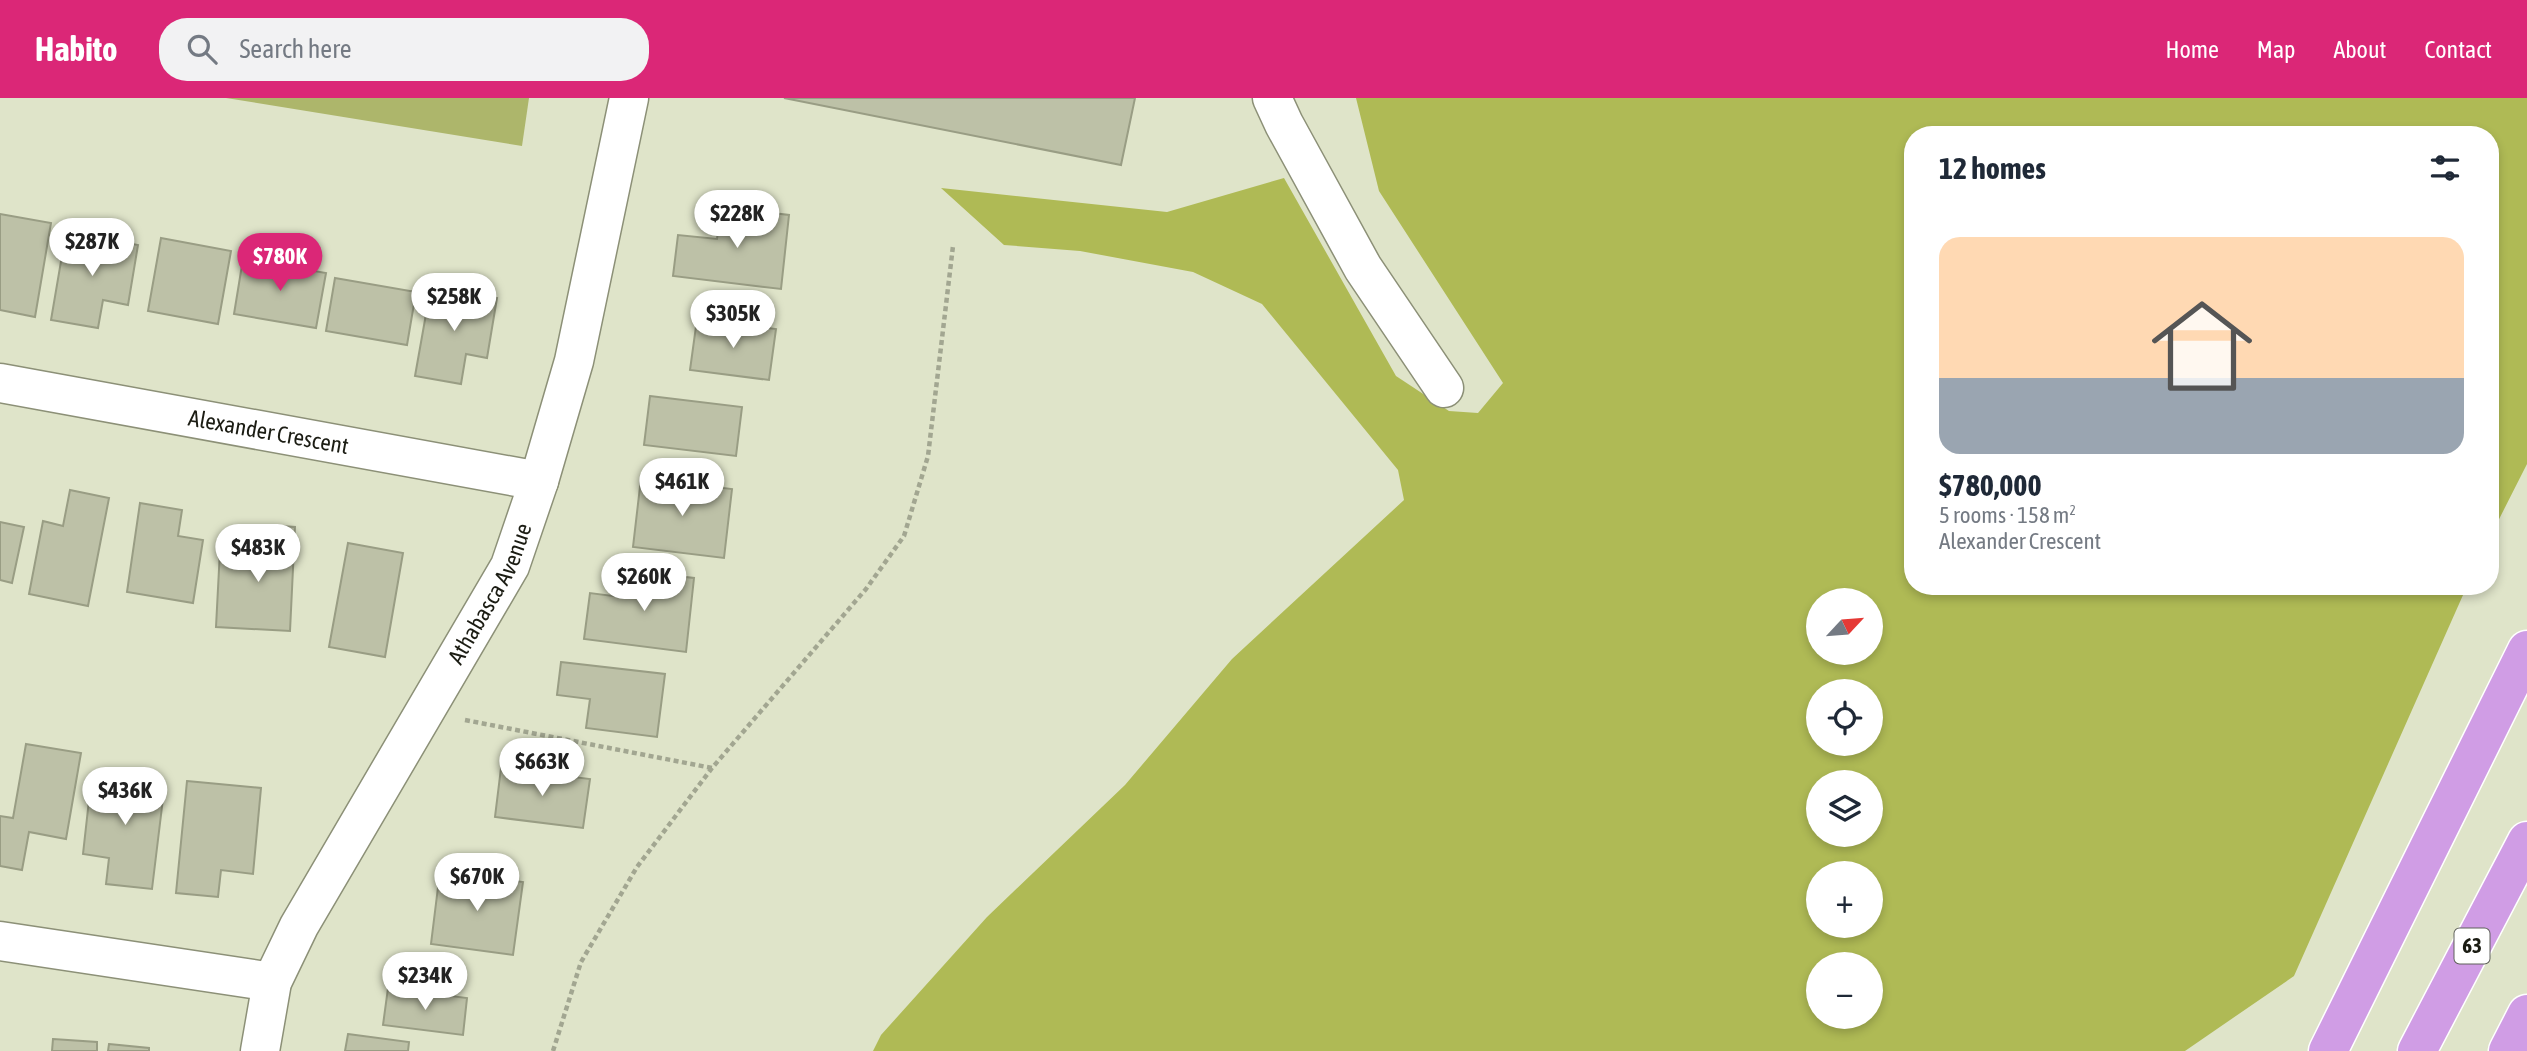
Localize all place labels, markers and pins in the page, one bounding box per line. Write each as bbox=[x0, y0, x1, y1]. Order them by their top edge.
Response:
pin: $228K bbox=[688, 190, 786, 250]
pin: $287K bbox=[43, 218, 141, 278]
pin: $780K bbox=[231, 234, 329, 293]
pin: $258K bbox=[405, 274, 503, 333]
pin: $305K bbox=[684, 290, 782, 350]
pin: $461K bbox=[633, 458, 731, 518]
pin: $483K bbox=[209, 524, 307, 584]
pin: $260K bbox=[595, 554, 693, 613]
pin: $663K bbox=[493, 738, 591, 798]
pin: $436K bbox=[76, 768, 174, 827]
pin: $670K bbox=[428, 854, 526, 913]
pin: $234K bbox=[376, 953, 474, 1012]

